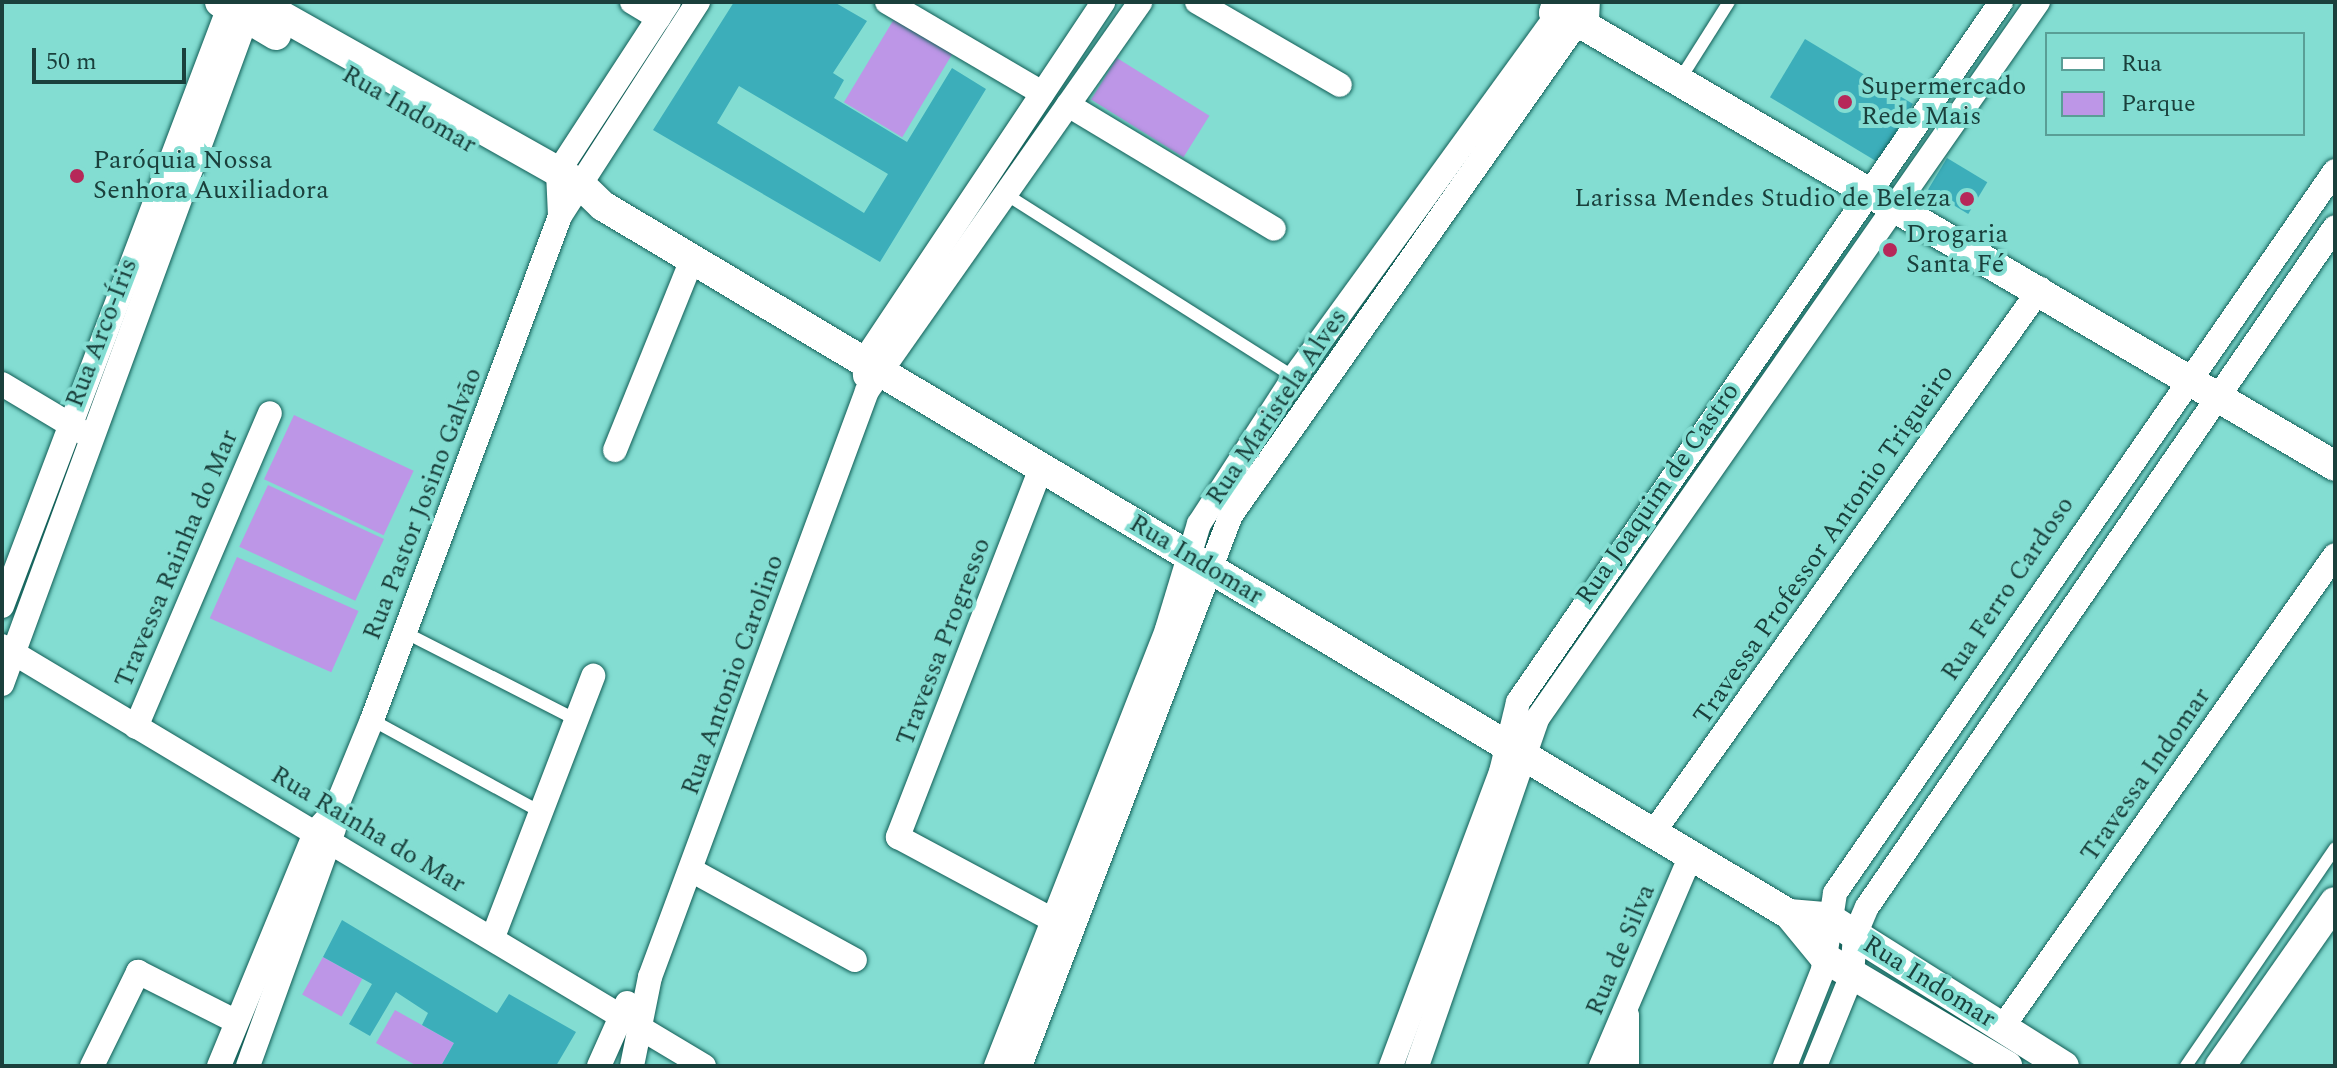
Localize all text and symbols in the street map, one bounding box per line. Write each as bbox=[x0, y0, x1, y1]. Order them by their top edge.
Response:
scale bar bbox=[36, 32, 190, 82]
legend bbox=[2045, 32, 2305, 136]
text: 50 m bbox=[46, 44, 97, 80]
text: Rua bbox=[2121, 46, 2162, 82]
street label: Rua Indomar bbox=[336, 59, 482, 161]
place label: Supermercado Rede Mais bbox=[1861, 71, 2026, 132]
text: Parque bbox=[2121, 86, 2196, 122]
marker: Supermercado Rede Mais bbox=[1836, 93, 1854, 111]
place label: Paróquia Nossa Senhora Auxiliadora bbox=[93, 145, 329, 206]
marker: Paróquia Nossa Senhora Auxiliadora bbox=[68, 167, 86, 185]
place label: Larissa Mendes Studio de Beleza bbox=[1574, 183, 1951, 215]
marker: Larissa Mendes Studio de Beleza bbox=[1958, 190, 1976, 208]
place label: Drogaria Santa Fé bbox=[1906, 219, 2008, 280]
marker: Drogaria Santa Fé bbox=[1881, 241, 1899, 259]
street label: Rua Arco-Íris bbox=[59, 254, 145, 412]
street label: Rua Maristela Alves bbox=[1200, 303, 1354, 511]
street label: Travessa Professor Antonio Trigueiro bbox=[1687, 359, 1961, 731]
street label: Rua Pastor Josino Galvão bbox=[357, 364, 489, 644]
street label: Rua Joaquim de Castro bbox=[1570, 377, 1746, 611]
street label: Travessa Rainha do Mar bbox=[108, 425, 246, 693]
street label: Rua Ferro Cardoso bbox=[1935, 491, 2081, 687]
street label: Rua Indomar bbox=[1124, 508, 1268, 612]
street label: Travessa Progresso bbox=[890, 534, 998, 750]
street label: Rua Antonio Carolino bbox=[675, 551, 791, 799]
street label: Travessa Indomar bbox=[2074, 682, 2218, 868]
street label: Rua Rainha do Mar bbox=[265, 760, 471, 900]
street label: Rua de Silva bbox=[1579, 880, 1663, 1020]
street label: Rua Indomar bbox=[1857, 929, 2001, 1035]

